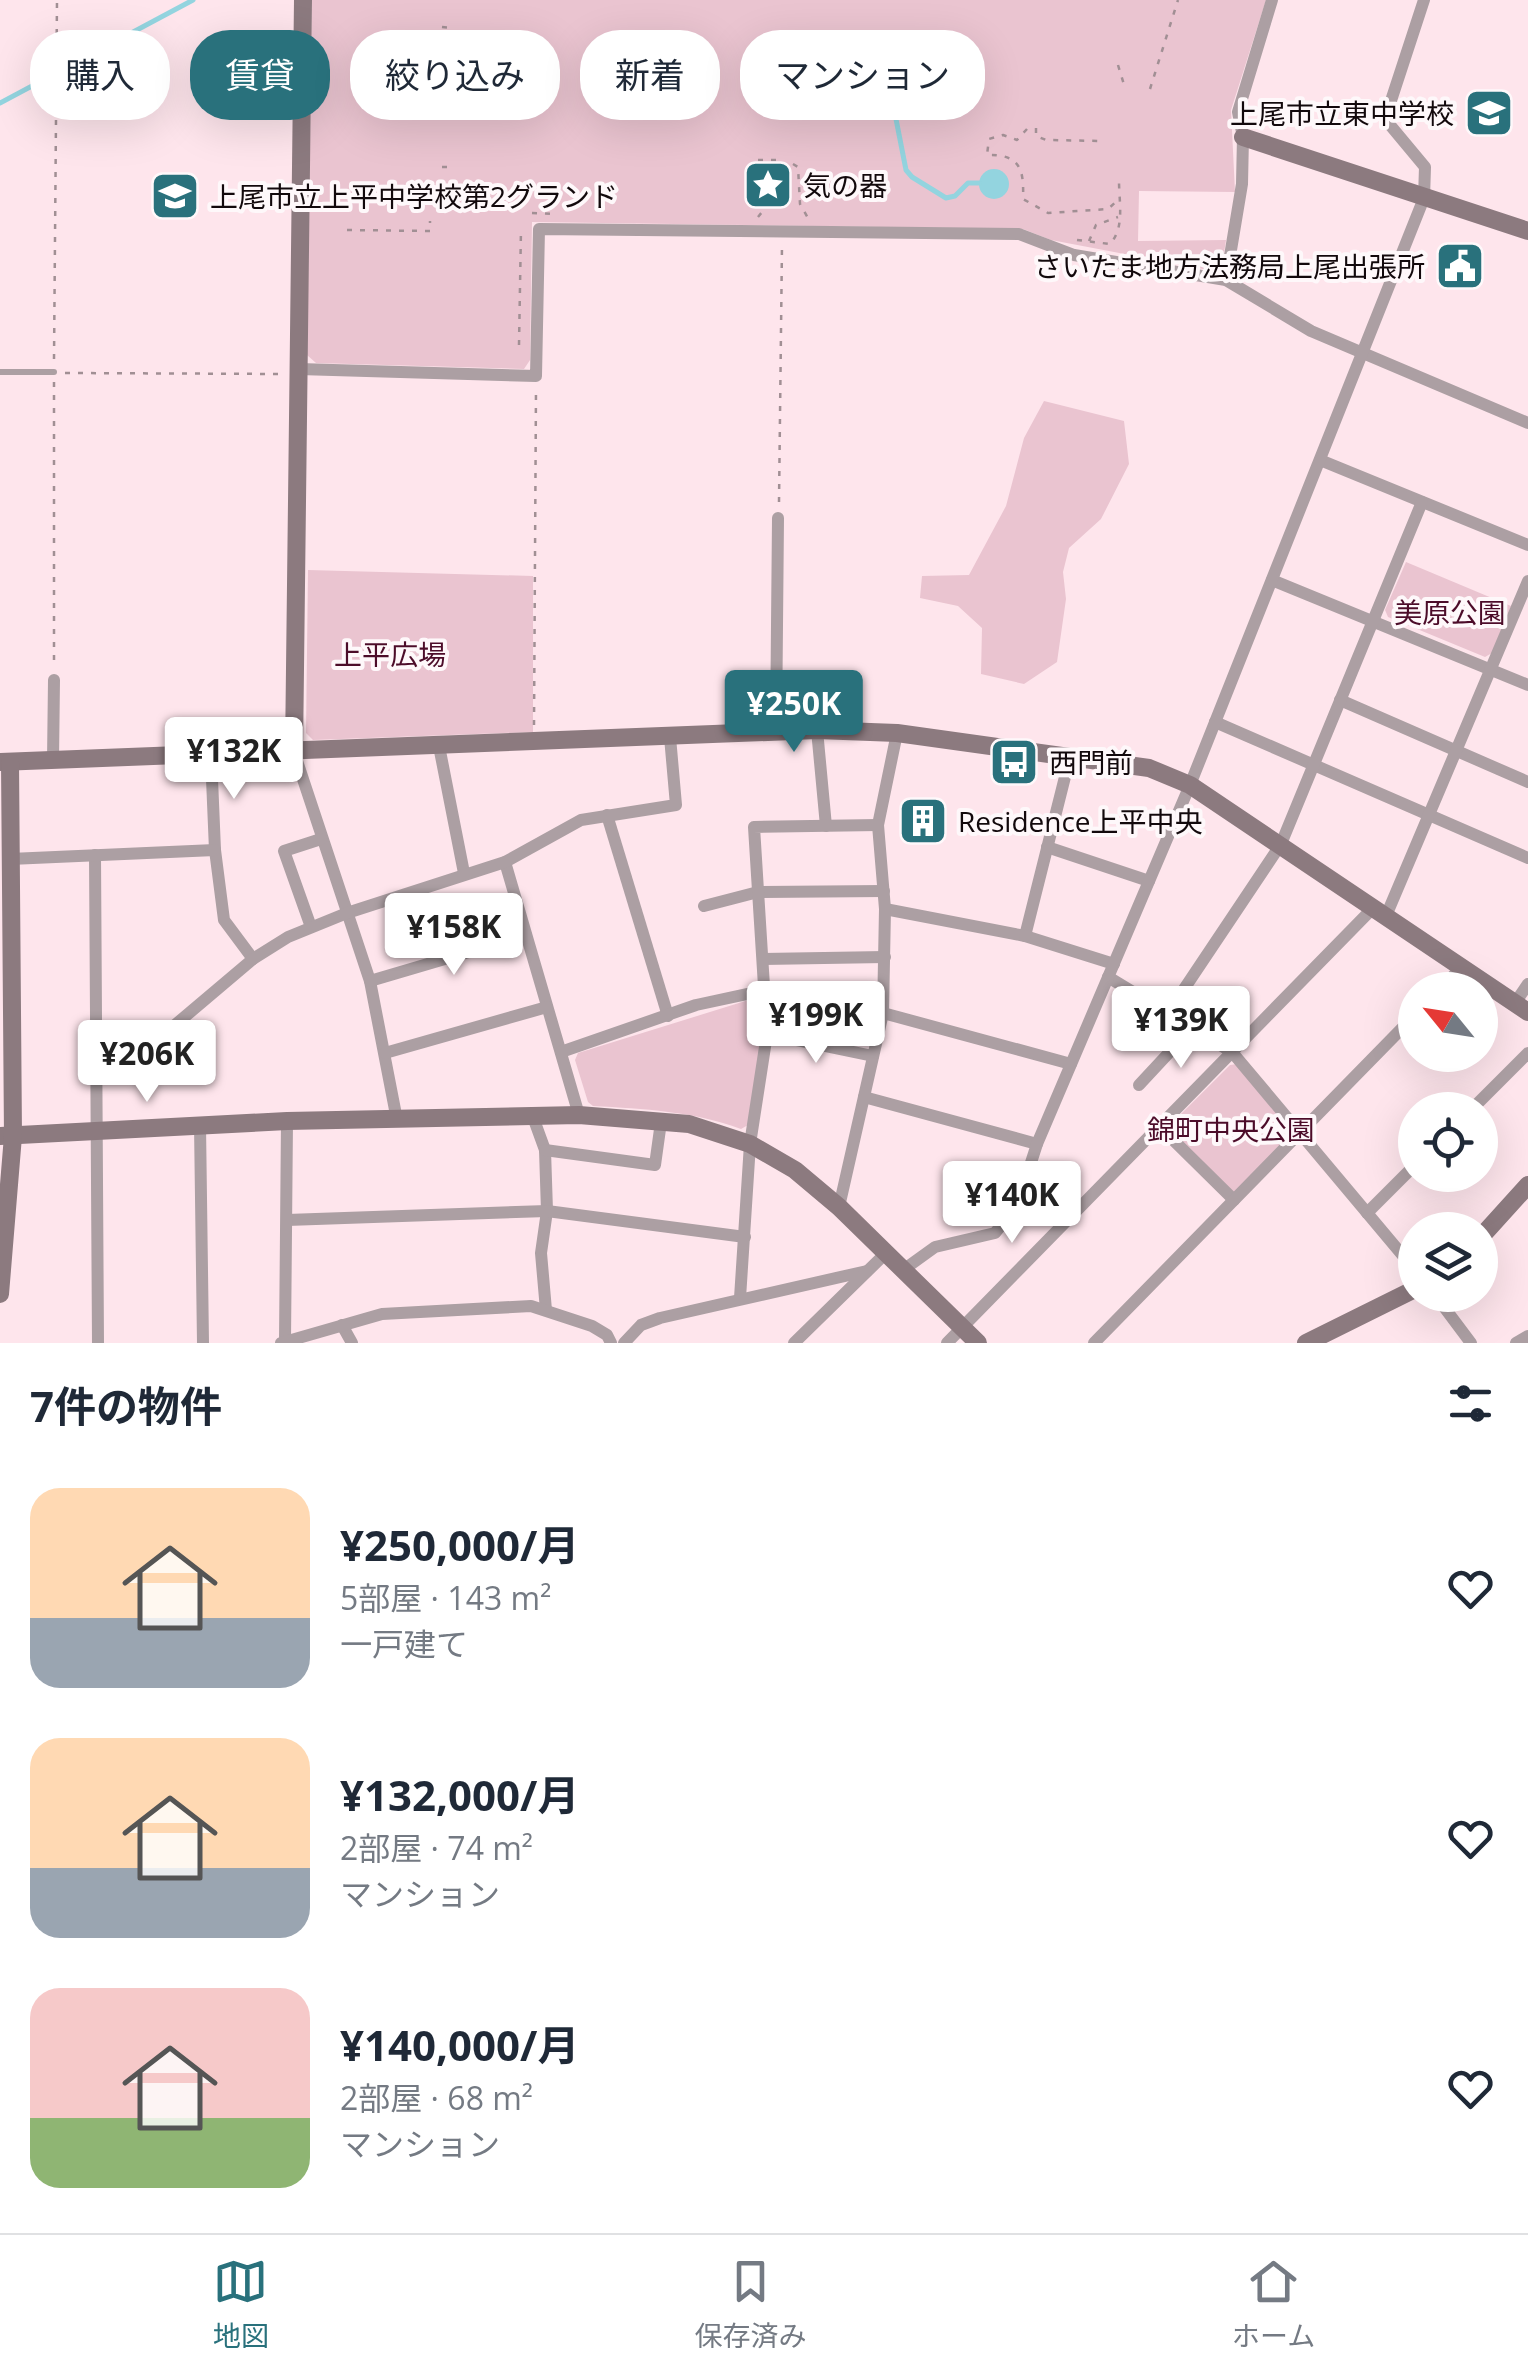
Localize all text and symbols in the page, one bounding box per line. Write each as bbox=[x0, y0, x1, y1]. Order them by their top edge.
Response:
chip: 購入 bbox=[30, 30, 170, 120]
chip: 賃貸 bbox=[190, 30, 330, 120]
chip: 絞り込み bbox=[350, 30, 560, 120]
chip: 新着 bbox=[580, 30, 720, 120]
chip: マンション bbox=[740, 30, 985, 120]
school or university icon: 上尾市立東中学校 bbox=[1463, 87, 1515, 139]
place label: 上尾市立東中学校 bbox=[1230, 94, 1454, 132]
place icon: 気の器 bbox=[742, 159, 794, 211]
place label: 気の器 bbox=[803, 166, 887, 204]
school or university icon: 上尾市立上平中学校第2グランド bbox=[149, 170, 201, 222]
place label: 上尾市立上平中学校第2グランド bbox=[210, 177, 618, 215]
public building icon: さいたま地方法務局上尾出張所 bbox=[1434, 240, 1486, 292]
place label: さいたま地方法務局上尾出張所 bbox=[1034, 247, 1425, 285]
park label: 美原公園 bbox=[1394, 593, 1506, 631]
park label: 上平広場 bbox=[334, 635, 446, 673]
pin: ¥250K bbox=[724, 670, 864, 755]
text: ¥250K bbox=[747, 681, 841, 724]
pin: ¥132K bbox=[164, 717, 304, 802]
text: ¥132K bbox=[187, 728, 281, 771]
bus stop icon: 西門前 bbox=[988, 736, 1040, 788]
place label: 西門前 bbox=[1049, 743, 1133, 781]
building icon: Residence上平中央 bbox=[897, 795, 949, 847]
place label: Residence上平中央 bbox=[958, 802, 1203, 840]
pin: ¥158K bbox=[384, 893, 524, 978]
text: ¥158K bbox=[407, 904, 501, 947]
north arrow bbox=[1398, 972, 1498, 1072]
map controls bbox=[1398, 972, 1498, 1312]
pin: ¥199K bbox=[746, 981, 886, 1066]
pin: ¥139K bbox=[1111, 986, 1251, 1071]
text: ¥199K bbox=[769, 992, 863, 1035]
text: ¥139K bbox=[1134, 997, 1228, 1040]
pin: ¥206K bbox=[77, 1020, 217, 1105]
text: ¥206K bbox=[100, 1031, 194, 1074]
button: locate bbox=[1398, 1092, 1498, 1192]
park label: 錦町中央公園 bbox=[1147, 1110, 1315, 1148]
pin: ¥140K bbox=[942, 1161, 1082, 1246]
text: ¥140K bbox=[965, 1172, 1059, 1215]
button: layers bbox=[1398, 1212, 1498, 1312]
icon: filters bbox=[1443, 1376, 1498, 1431]
text: 7件の物件 bbox=[30, 1377, 222, 1434]
text: ¥250,000/月 bbox=[340, 1516, 579, 1573]
icon: home bbox=[110, 1528, 230, 1648]
icon: heart bbox=[1443, 1561, 1498, 1616]
text: 5部屋 · 143 m² bbox=[340, 1576, 551, 1619]
text: 一戸建て bbox=[340, 1622, 468, 1665]
text: ¥132,000/月 bbox=[340, 1766, 579, 1823]
icon: home bbox=[110, 1778, 230, 1898]
icon: heart bbox=[1443, 1811, 1498, 1866]
text: 2部屋 · 74 m² bbox=[340, 1826, 533, 1869]
text: マンション bbox=[340, 1872, 500, 1915]
text: ¥140,000/月 bbox=[340, 2016, 579, 2073]
icon: home bbox=[110, 2028, 230, 2148]
icon: heart bbox=[1443, 2061, 1498, 2116]
text: 2部屋 · 68 m² bbox=[340, 2076, 533, 2119]
text: マンション bbox=[340, 2122, 500, 2165]
tab: 地図 bbox=[213, 2254, 269, 2354]
tab: 保存済み bbox=[694, 2254, 806, 2354]
tab: ホーム bbox=[1232, 2254, 1315, 2354]

